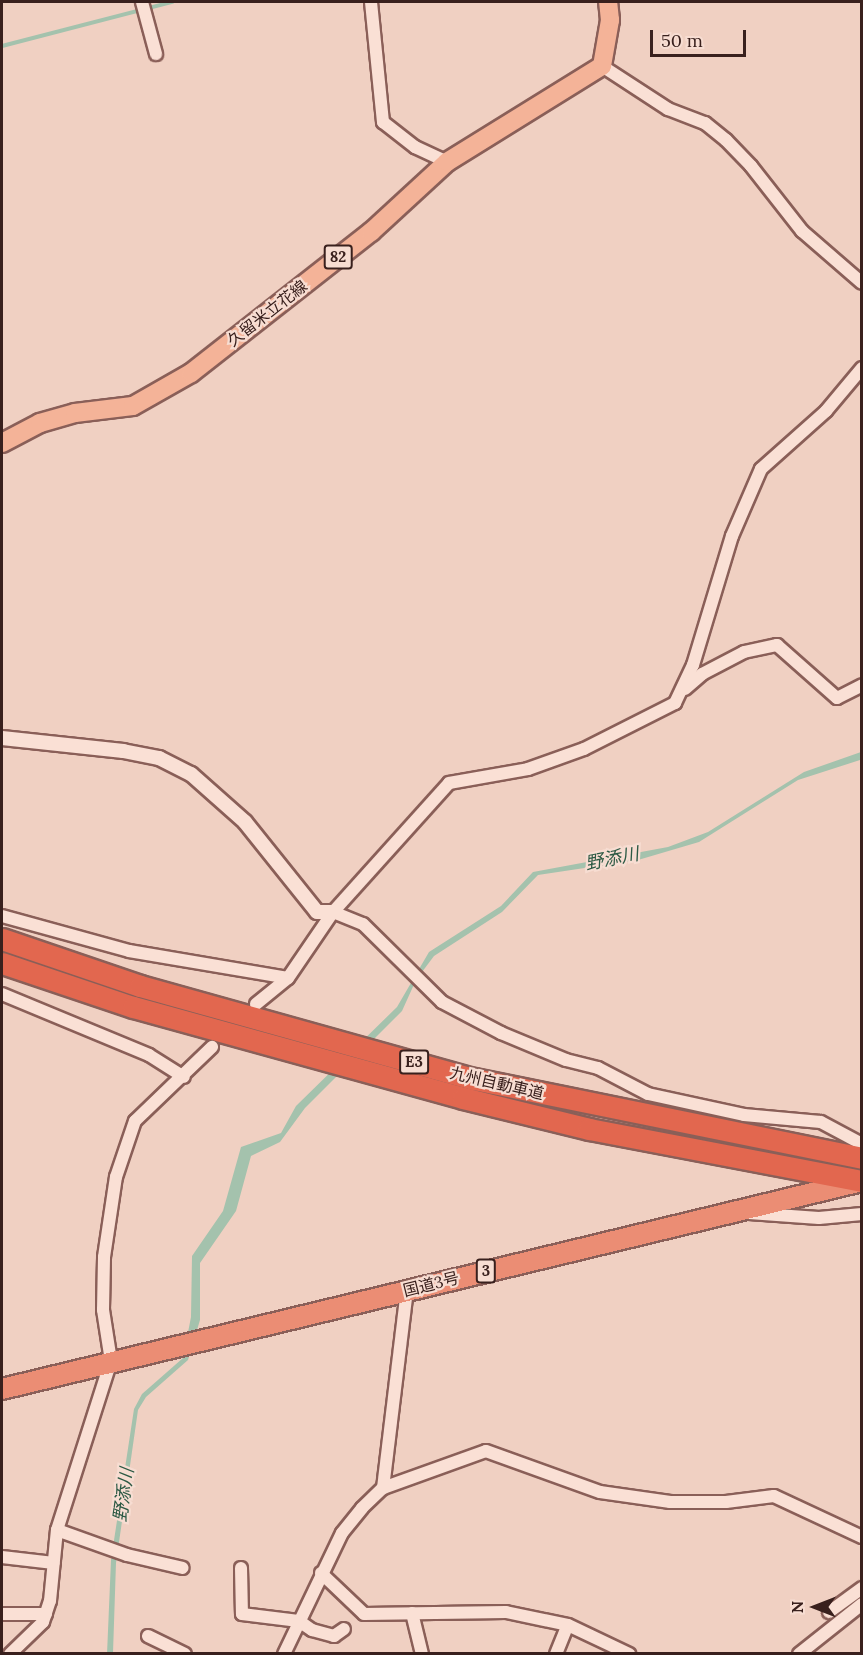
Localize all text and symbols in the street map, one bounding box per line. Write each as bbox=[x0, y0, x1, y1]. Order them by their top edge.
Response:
scale bar bbox=[653, 18, 749, 56]
text: 50 m bbox=[661, 29, 703, 52]
road number: 82 bbox=[323, 245, 353, 269]
street label: 久留米立花線 bbox=[223, 276, 311, 350]
water label: 野添川 bbox=[583, 843, 641, 875]
road number: E3 bbox=[399, 1050, 429, 1074]
street label: 九州自動車道 bbox=[448, 1063, 546, 1103]
road number: 3 bbox=[476, 1259, 496, 1283]
street label: 国道3号 bbox=[401, 1268, 461, 1300]
water label: 野添川 bbox=[110, 1467, 138, 1523]
north arrow bbox=[785, 1577, 845, 1637]
text: N bbox=[787, 1601, 807, 1613]

